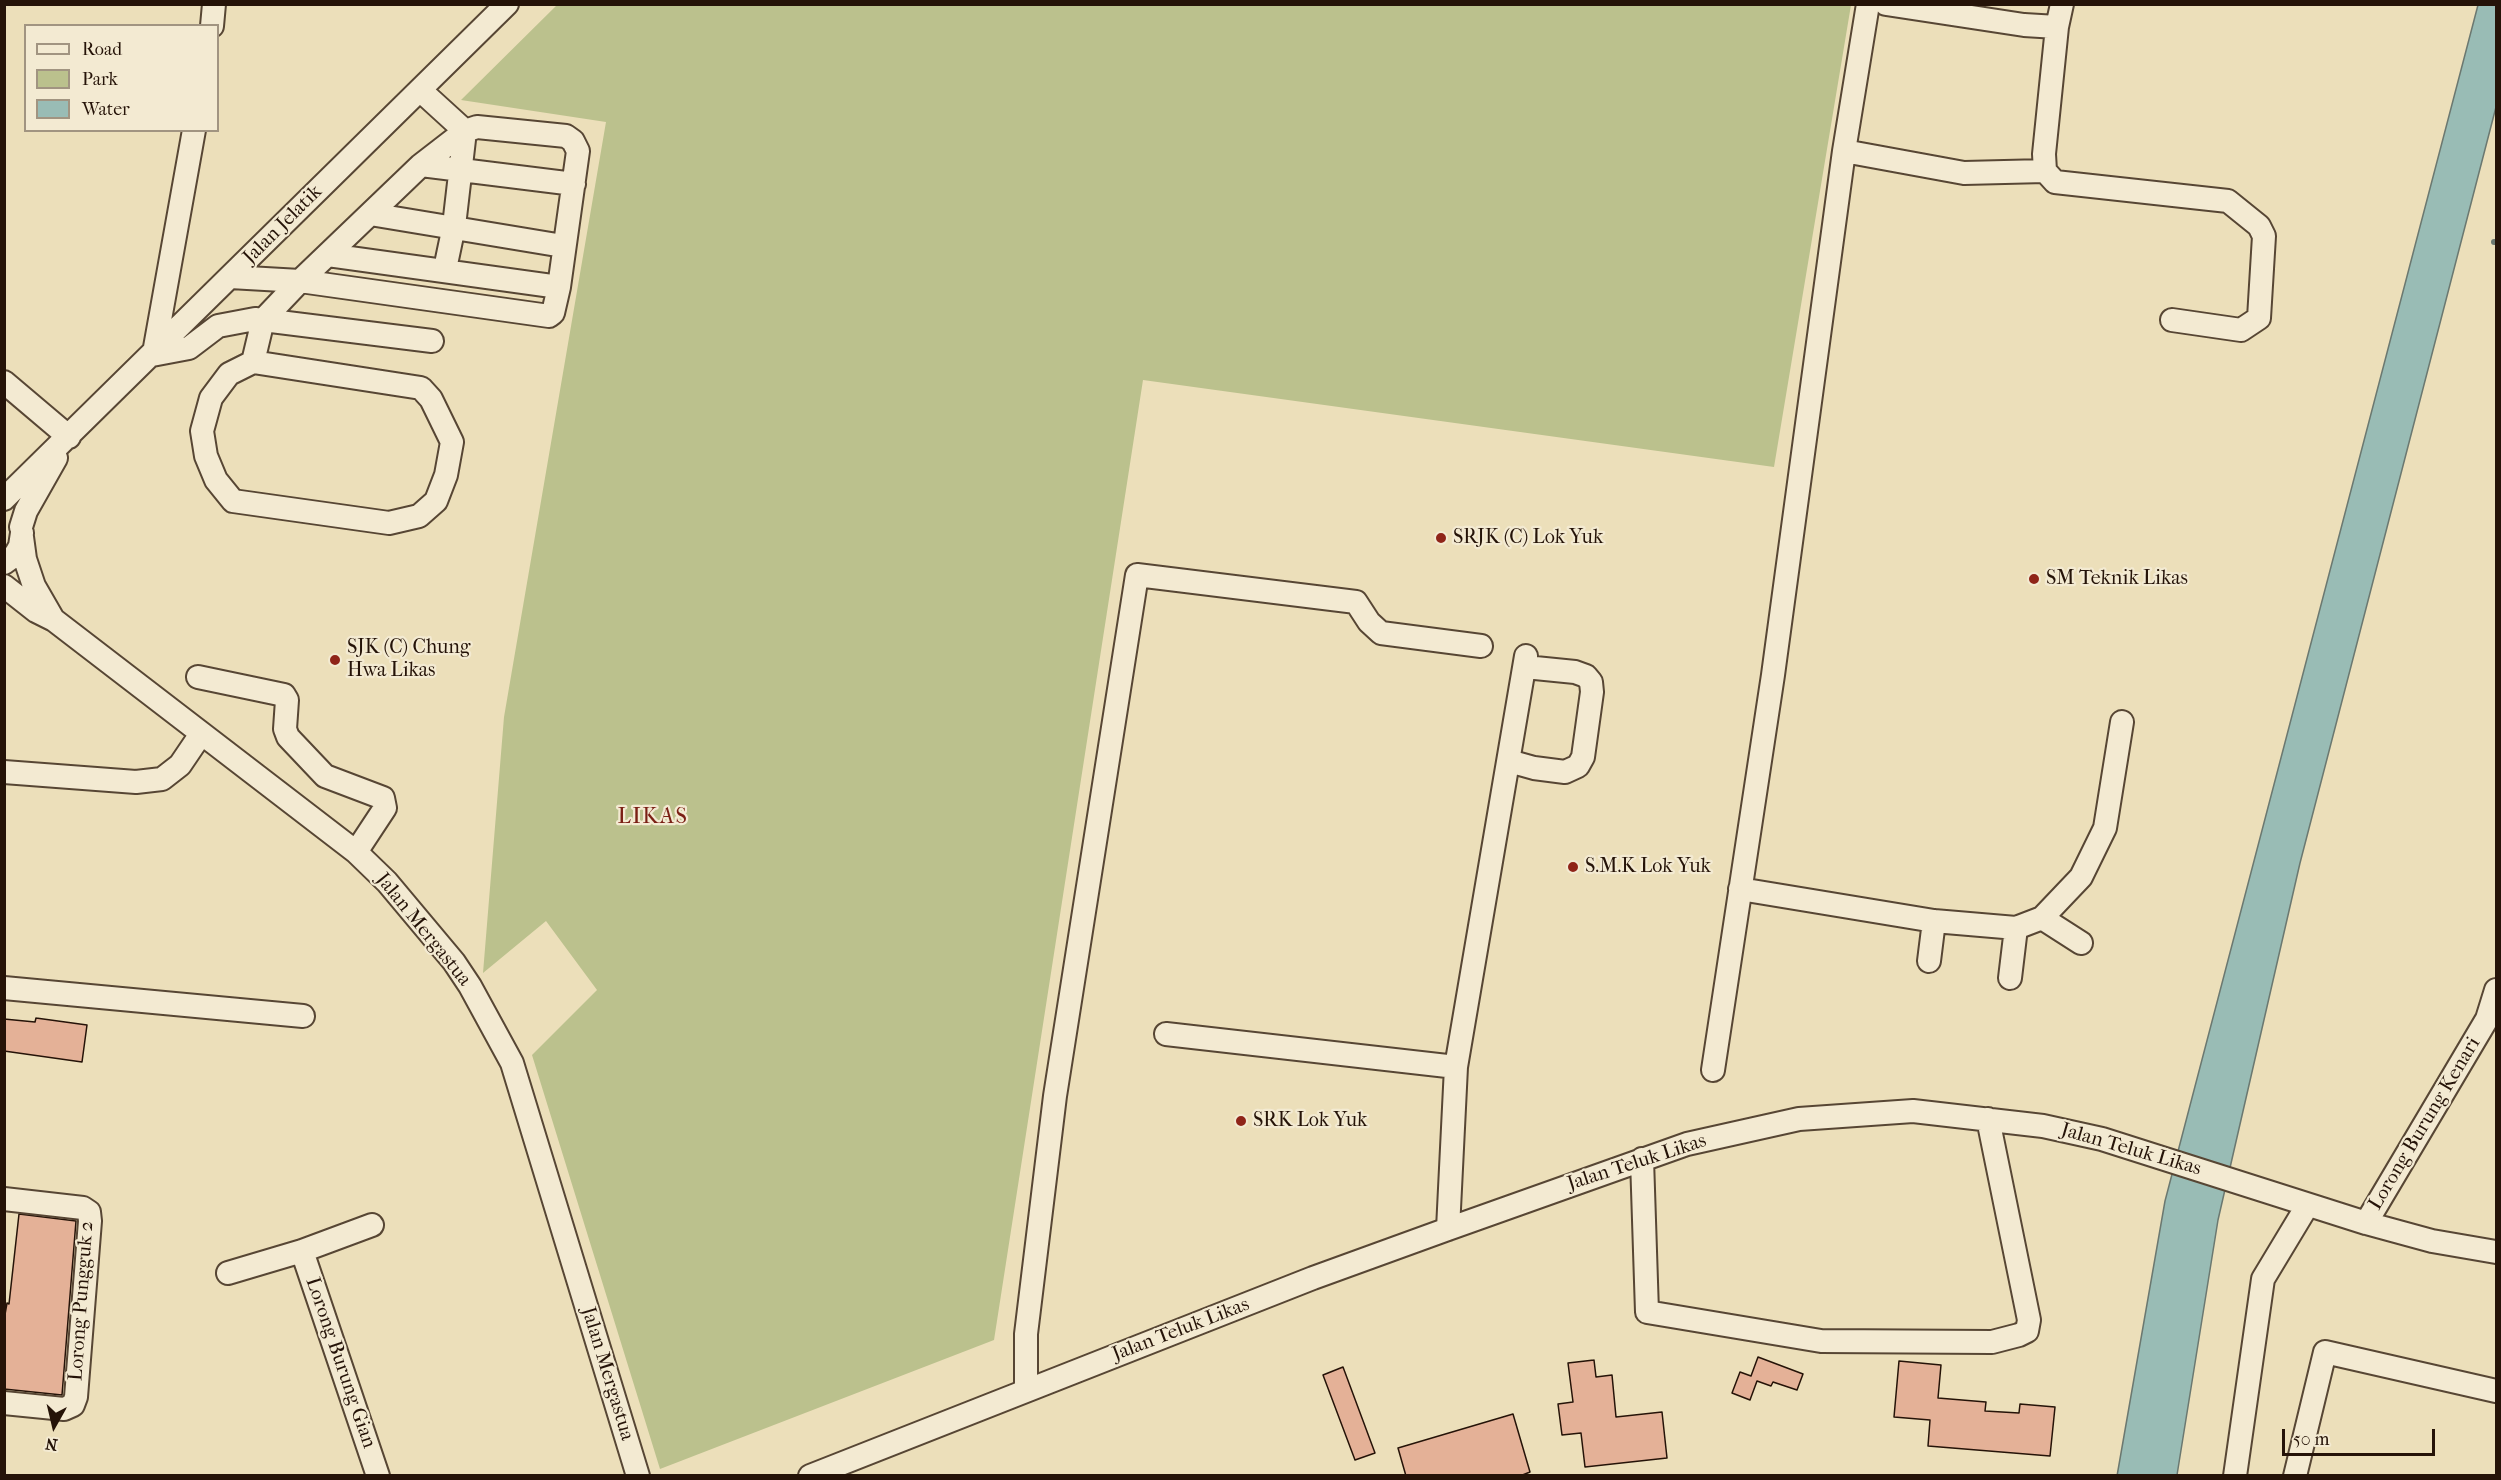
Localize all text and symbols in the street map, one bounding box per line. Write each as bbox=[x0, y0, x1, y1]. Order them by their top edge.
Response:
legend bbox=[24, 24, 219, 132]
text: Road bbox=[82, 39, 122, 60]
text: Park bbox=[82, 69, 118, 90]
text: Water bbox=[82, 99, 130, 120]
street label: Jalan Jelatik bbox=[238, 180, 328, 270]
place label: SRJK (C) Lok Yuk bbox=[1453, 526, 1603, 550]
marker: SRJK (C) Lok Yuk bbox=[1434, 531, 1448, 545]
place label: SM Teknik Likas bbox=[2046, 567, 2188, 591]
marker: SM Teknik Likas bbox=[2027, 572, 2041, 586]
place label: SJK (C) Chung Hwa Likas bbox=[347, 636, 470, 683]
marker: SJK (C) Chung Hwa Likas bbox=[328, 653, 342, 667]
district label: LIKAS bbox=[618, 805, 688, 831]
place label: S.M.K Lok Yuk bbox=[1585, 855, 1711, 879]
marker: S.M.K Lok Yuk bbox=[1566, 860, 1580, 874]
street label: Jalan Mergastua bbox=[370, 869, 476, 991]
street label: Lorong Burung Kenari bbox=[2364, 1033, 2486, 1215]
place label: SRK Lok Yuk bbox=[1253, 1109, 1367, 1133]
marker: SRK Lok Yuk bbox=[1234, 1114, 1248, 1128]
street label: Jalan Teluk Likas bbox=[2058, 1119, 2204, 1181]
street label: Jalan Teluk Likas bbox=[1564, 1129, 1710, 1197]
street label: Lorong Pungguk 2 bbox=[64, 1220, 100, 1382]
street label: Lorong Burung Gian bbox=[300, 1275, 380, 1451]
street label: Jalan Teluk Likas bbox=[1109, 1293, 1253, 1367]
street label: Jalan Mergastua bbox=[575, 1304, 639, 1444]
north arrow bbox=[24, 1396, 84, 1456]
scale bar bbox=[2285, 1417, 2438, 1455]
text: 50 m bbox=[2293, 1429, 2329, 1450]
text: N bbox=[44, 1434, 59, 1455]

